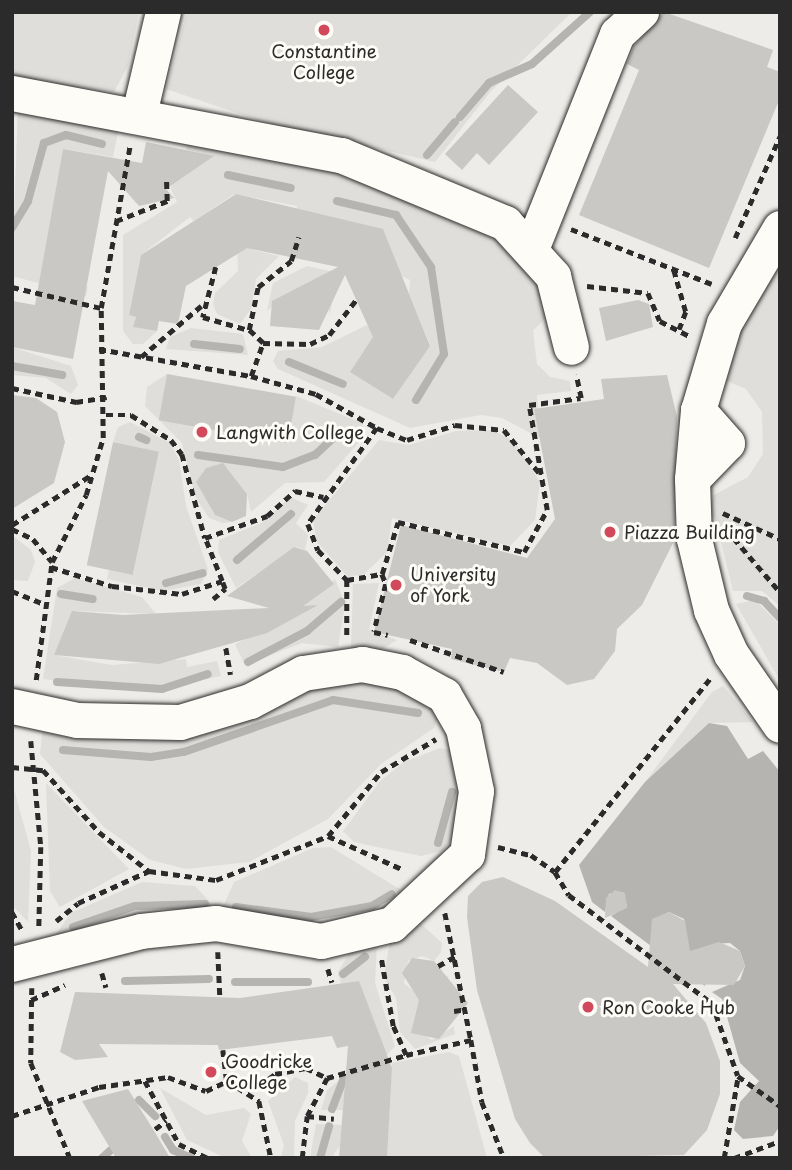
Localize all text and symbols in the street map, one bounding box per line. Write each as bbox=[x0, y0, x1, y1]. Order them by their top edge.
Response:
marker: Constantine College bbox=[316, 22, 332, 38]
place label: Constantine College bbox=[271, 41, 377, 84]
place label: Langwith College bbox=[216, 421, 364, 443]
marker: Langwith College bbox=[194, 424, 210, 440]
place label: Piazza Building bbox=[624, 521, 756, 543]
marker: Piazza Building bbox=[602, 524, 618, 540]
place label: University of York bbox=[410, 564, 496, 606]
marker: University of York bbox=[388, 577, 404, 593]
place label: Ron Cooke Hub bbox=[602, 996, 736, 1018]
marker: Ron Cooke Hub bbox=[580, 999, 596, 1015]
place label: Goodricke College bbox=[225, 1051, 312, 1094]
marker: Goodricke College bbox=[203, 1064, 219, 1080]

